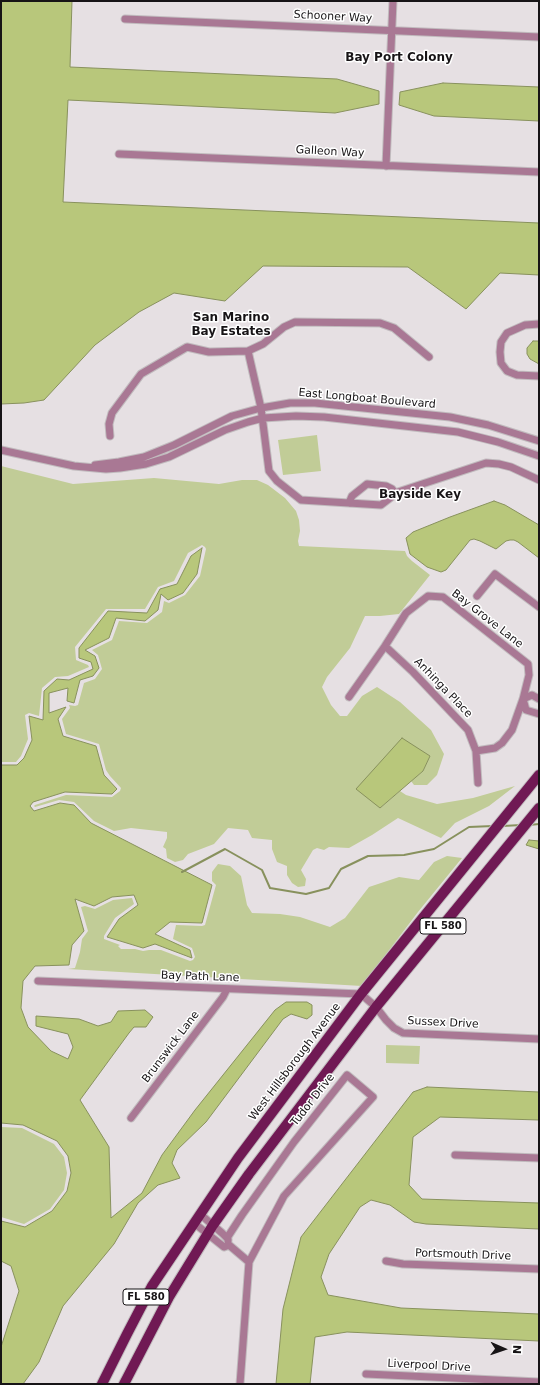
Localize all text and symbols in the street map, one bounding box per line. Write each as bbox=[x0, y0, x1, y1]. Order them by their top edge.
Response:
street label: Schooner Way bbox=[293, 8, 373, 26]
district label: Bay Port Colony bbox=[345, 51, 453, 65]
street label: Galleon Way bbox=[295, 144, 365, 160]
district label: San Marino Bay Estates bbox=[191, 311, 271, 339]
street label: East Longboat Boulevard bbox=[298, 386, 436, 412]
district label: Bayside Key bbox=[379, 488, 461, 502]
street label: Bay Grove Lane bbox=[449, 587, 525, 651]
street label: Anhinga Place bbox=[411, 655, 475, 721]
road number: FL 580 bbox=[420, 918, 466, 934]
street label: Bay Path Lane bbox=[161, 969, 239, 985]
street label: West Hillsborough Avenue bbox=[246, 1001, 344, 1123]
street label: Brunswick Lane bbox=[140, 1009, 202, 1085]
street label: Sussex Drive bbox=[407, 1015, 479, 1031]
street label: Tudor Drive bbox=[288, 1071, 338, 1129]
street label: Portsmouth Drive bbox=[415, 1247, 511, 1263]
road number: FL 580 bbox=[123, 1289, 169, 1305]
north arrow bbox=[484, 1329, 524, 1369]
text: N bbox=[510, 1345, 523, 1354]
street label: Liverpool Drive bbox=[387, 1357, 471, 1375]

